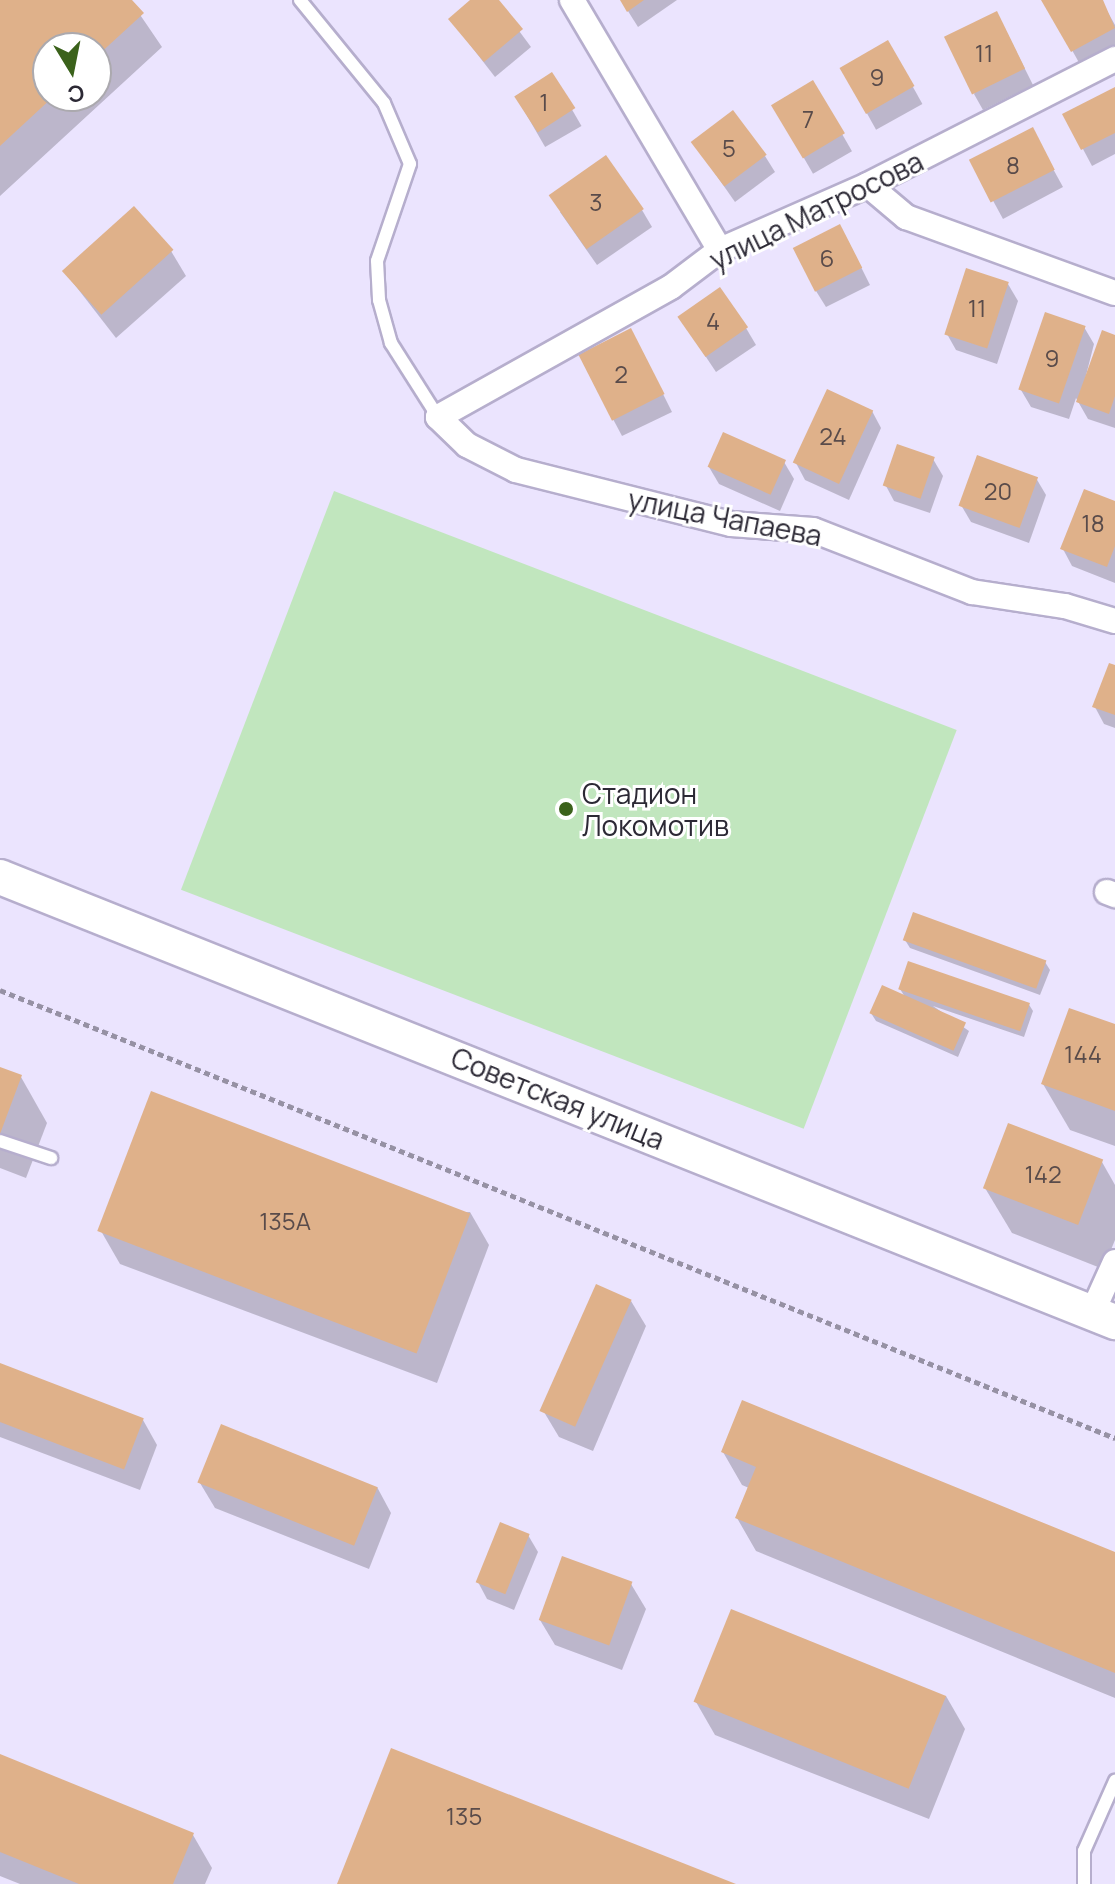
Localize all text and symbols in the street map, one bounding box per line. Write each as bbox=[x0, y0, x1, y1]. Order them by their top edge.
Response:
north arrow bbox=[32, 32, 112, 112]
house number: 11 bbox=[975, 39, 993, 67]
house number: 9 bbox=[870, 63, 884, 91]
text: С bbox=[65, 77, 86, 110]
house number: 1 bbox=[539, 88, 549, 116]
house number: 7 bbox=[802, 105, 814, 133]
house number: 5 bbox=[722, 134, 736, 162]
street label: улица Матросова bbox=[704, 144, 928, 276]
house number: 8 bbox=[1006, 151, 1020, 179]
house number: 3 bbox=[589, 188, 603, 216]
house number: 6 bbox=[820, 244, 834, 272]
house number: 11 bbox=[968, 294, 986, 322]
house number: 4 bbox=[706, 307, 720, 335]
house number: 9 bbox=[1045, 344, 1059, 372]
house number: 2 bbox=[614, 360, 628, 388]
house number: 24 bbox=[819, 422, 847, 450]
house number: 20 bbox=[984, 477, 1012, 505]
street label: улица Чапаева bbox=[625, 482, 825, 552]
house number: 18 bbox=[1081, 509, 1105, 537]
place label: Стадион Локомотив bbox=[582, 776, 729, 842]
marker: Стадион Локомотив bbox=[557, 800, 575, 818]
street label: Советская улица bbox=[447, 1040, 669, 1156]
house number: 144 bbox=[1064, 1040, 1102, 1068]
house number: 142 bbox=[1024, 1160, 1062, 1188]
house number: 135А bbox=[259, 1207, 311, 1235]
house number: 135 bbox=[446, 1802, 482, 1830]

